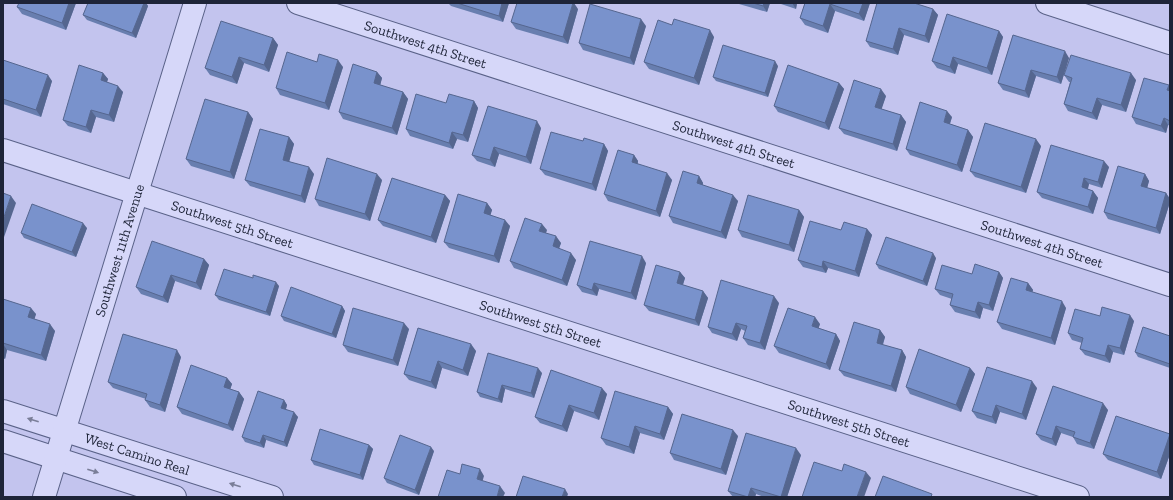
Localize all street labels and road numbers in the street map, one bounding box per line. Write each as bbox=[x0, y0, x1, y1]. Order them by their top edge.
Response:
street label: Southwest 4th Street bbox=[362, 17, 490, 72]
street label: Southwest 4th Street bbox=[670, 116, 798, 172]
street label: Southwest 11th Avenue bbox=[91, 181, 148, 319]
street label: Southwest 5th Street bbox=[169, 196, 296, 252]
street label: Southwest 4th Street bbox=[979, 216, 1106, 272]
street label: Southwest 5th Street bbox=[478, 296, 605, 351]
street label: Southwest 5th Street bbox=[786, 395, 913, 451]
street label: West Camino Real bbox=[83, 429, 192, 479]

